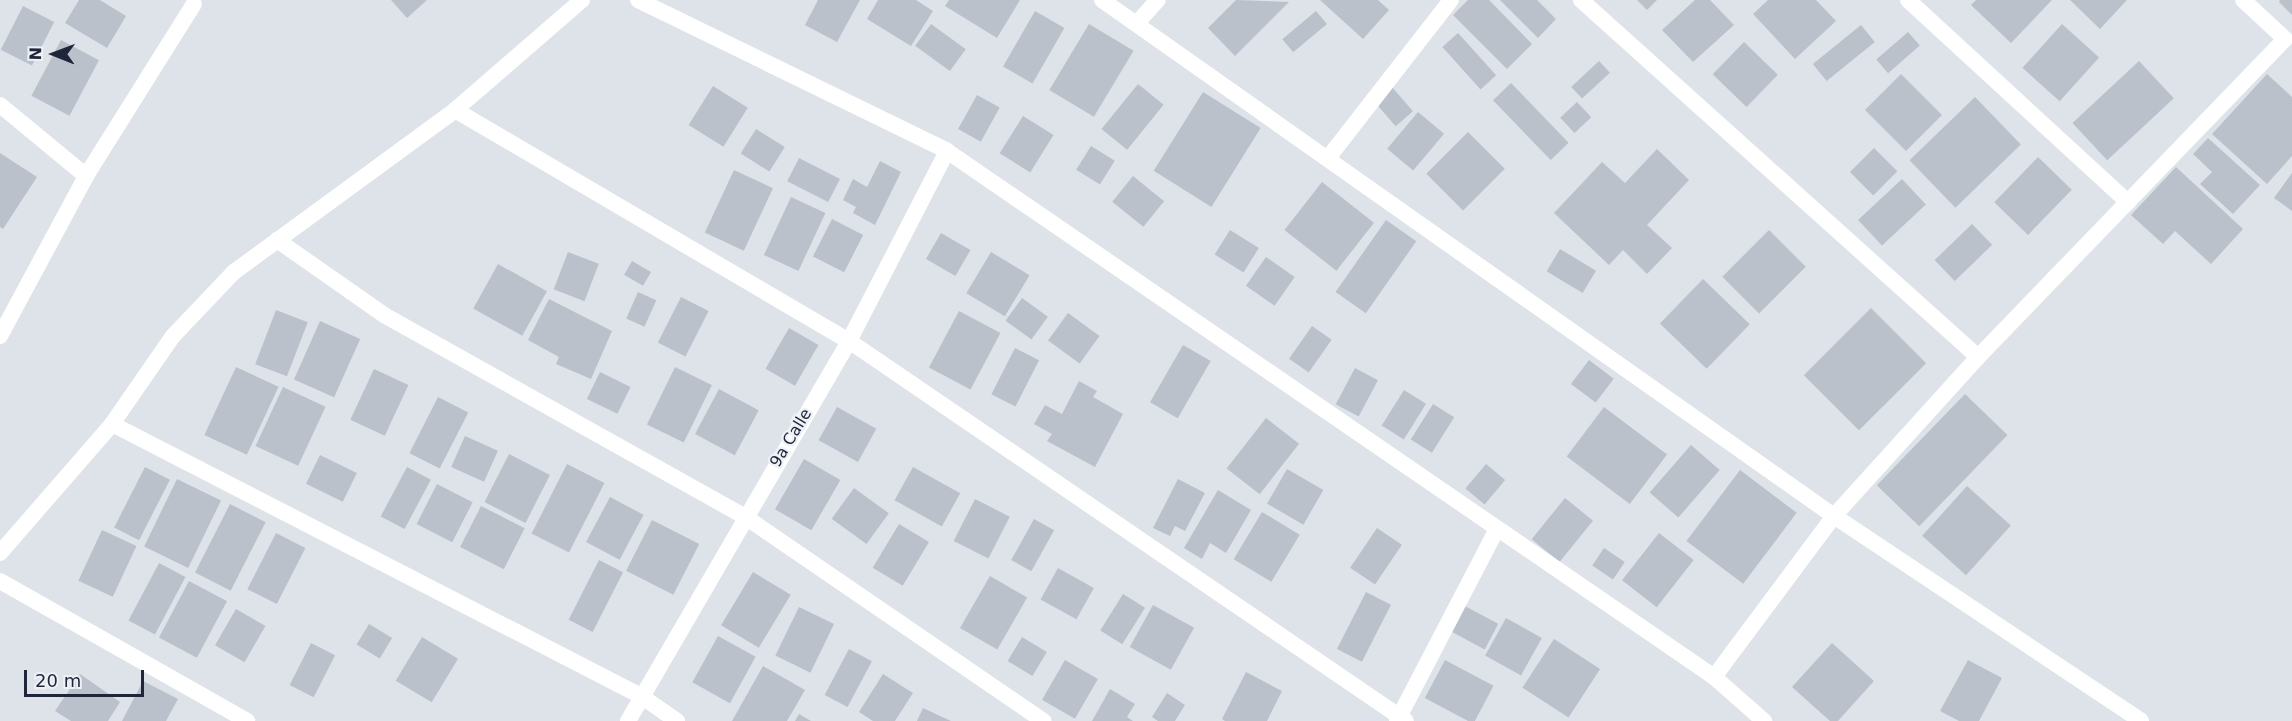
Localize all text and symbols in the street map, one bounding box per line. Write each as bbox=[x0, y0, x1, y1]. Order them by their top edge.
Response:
north arrow bbox=[24, 24, 84, 84]
text: N bbox=[26, 47, 45, 61]
street label: 9a Calle bbox=[766, 405, 816, 471]
scale bar bbox=[27, 658, 147, 696]
text: 20 m bbox=[35, 670, 81, 691]

